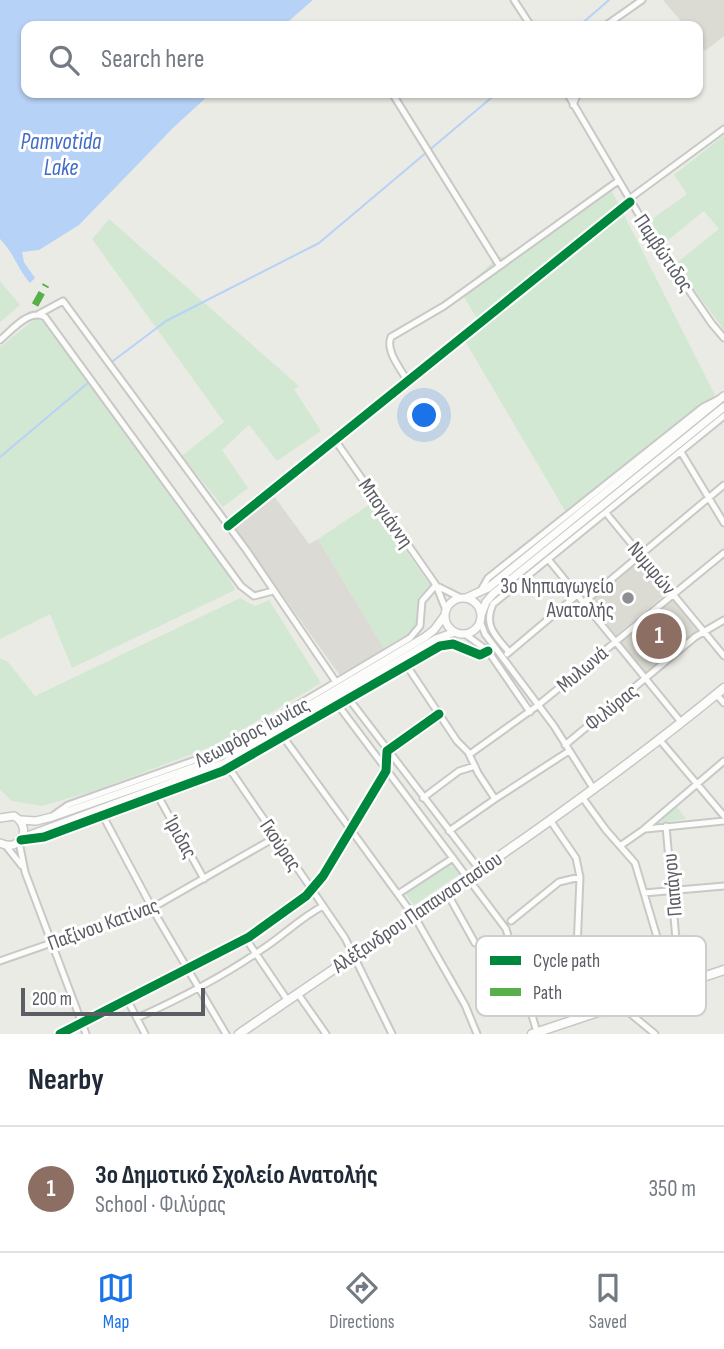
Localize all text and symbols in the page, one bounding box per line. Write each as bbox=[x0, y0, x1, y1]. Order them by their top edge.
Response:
search box bbox=[21, 21, 703, 98]
icon: search bbox=[45, 41, 83, 79]
text: Search here bbox=[101, 44, 204, 75]
water label: Pamvotida Lake bbox=[21, 128, 102, 182]
street label: Παμβώτιδος bbox=[629, 210, 699, 297]
your location bbox=[407, 398, 441, 432]
street label: Μπογιάννη bbox=[353, 474, 418, 553]
street label: Νυμφών bbox=[622, 537, 681, 600]
place label: 3ο Νηπιαγωγείο Ανατολής bbox=[500, 574, 614, 623]
marker: 3ο Νηπιαγωγείο Ανατολής bbox=[620, 590, 636, 606]
pin: 1 bbox=[636, 610, 682, 662]
street label: Μυλωνά bbox=[552, 641, 613, 698]
street label: Φιλύρας bbox=[580, 678, 643, 736]
street label: Λεωφόρος Ιωνίας bbox=[190, 692, 314, 774]
street label: Ίριδας bbox=[158, 811, 202, 863]
street label: Γκούρας bbox=[254, 815, 307, 876]
street label: Αλέξανδρου Παπαναστασίου bbox=[327, 846, 507, 979]
street label: Παπάγου bbox=[657, 852, 688, 917]
street label: Παξίνου Κατίνας bbox=[44, 893, 162, 956]
legend bbox=[476, 936, 706, 1016]
text: Cycle path bbox=[533, 950, 600, 973]
text: Path bbox=[533, 982, 562, 1005]
scale bar bbox=[21, 985, 205, 1017]
text: 200 m bbox=[32, 988, 72, 1011]
text: Nearby bbox=[28, 1062, 104, 1098]
text: 3ο Δημοτικό Σχολείο Ανατολής bbox=[95, 1160, 378, 1191]
text: 1 bbox=[46, 1175, 56, 1203]
text: 350 m bbox=[648, 1175, 696, 1203]
text: School · Φιλύρας bbox=[95, 1191, 226, 1219]
tab: Map bbox=[97, 1269, 135, 1334]
tab: Directions bbox=[329, 1269, 395, 1334]
tab: Saved bbox=[589, 1269, 627, 1334]

